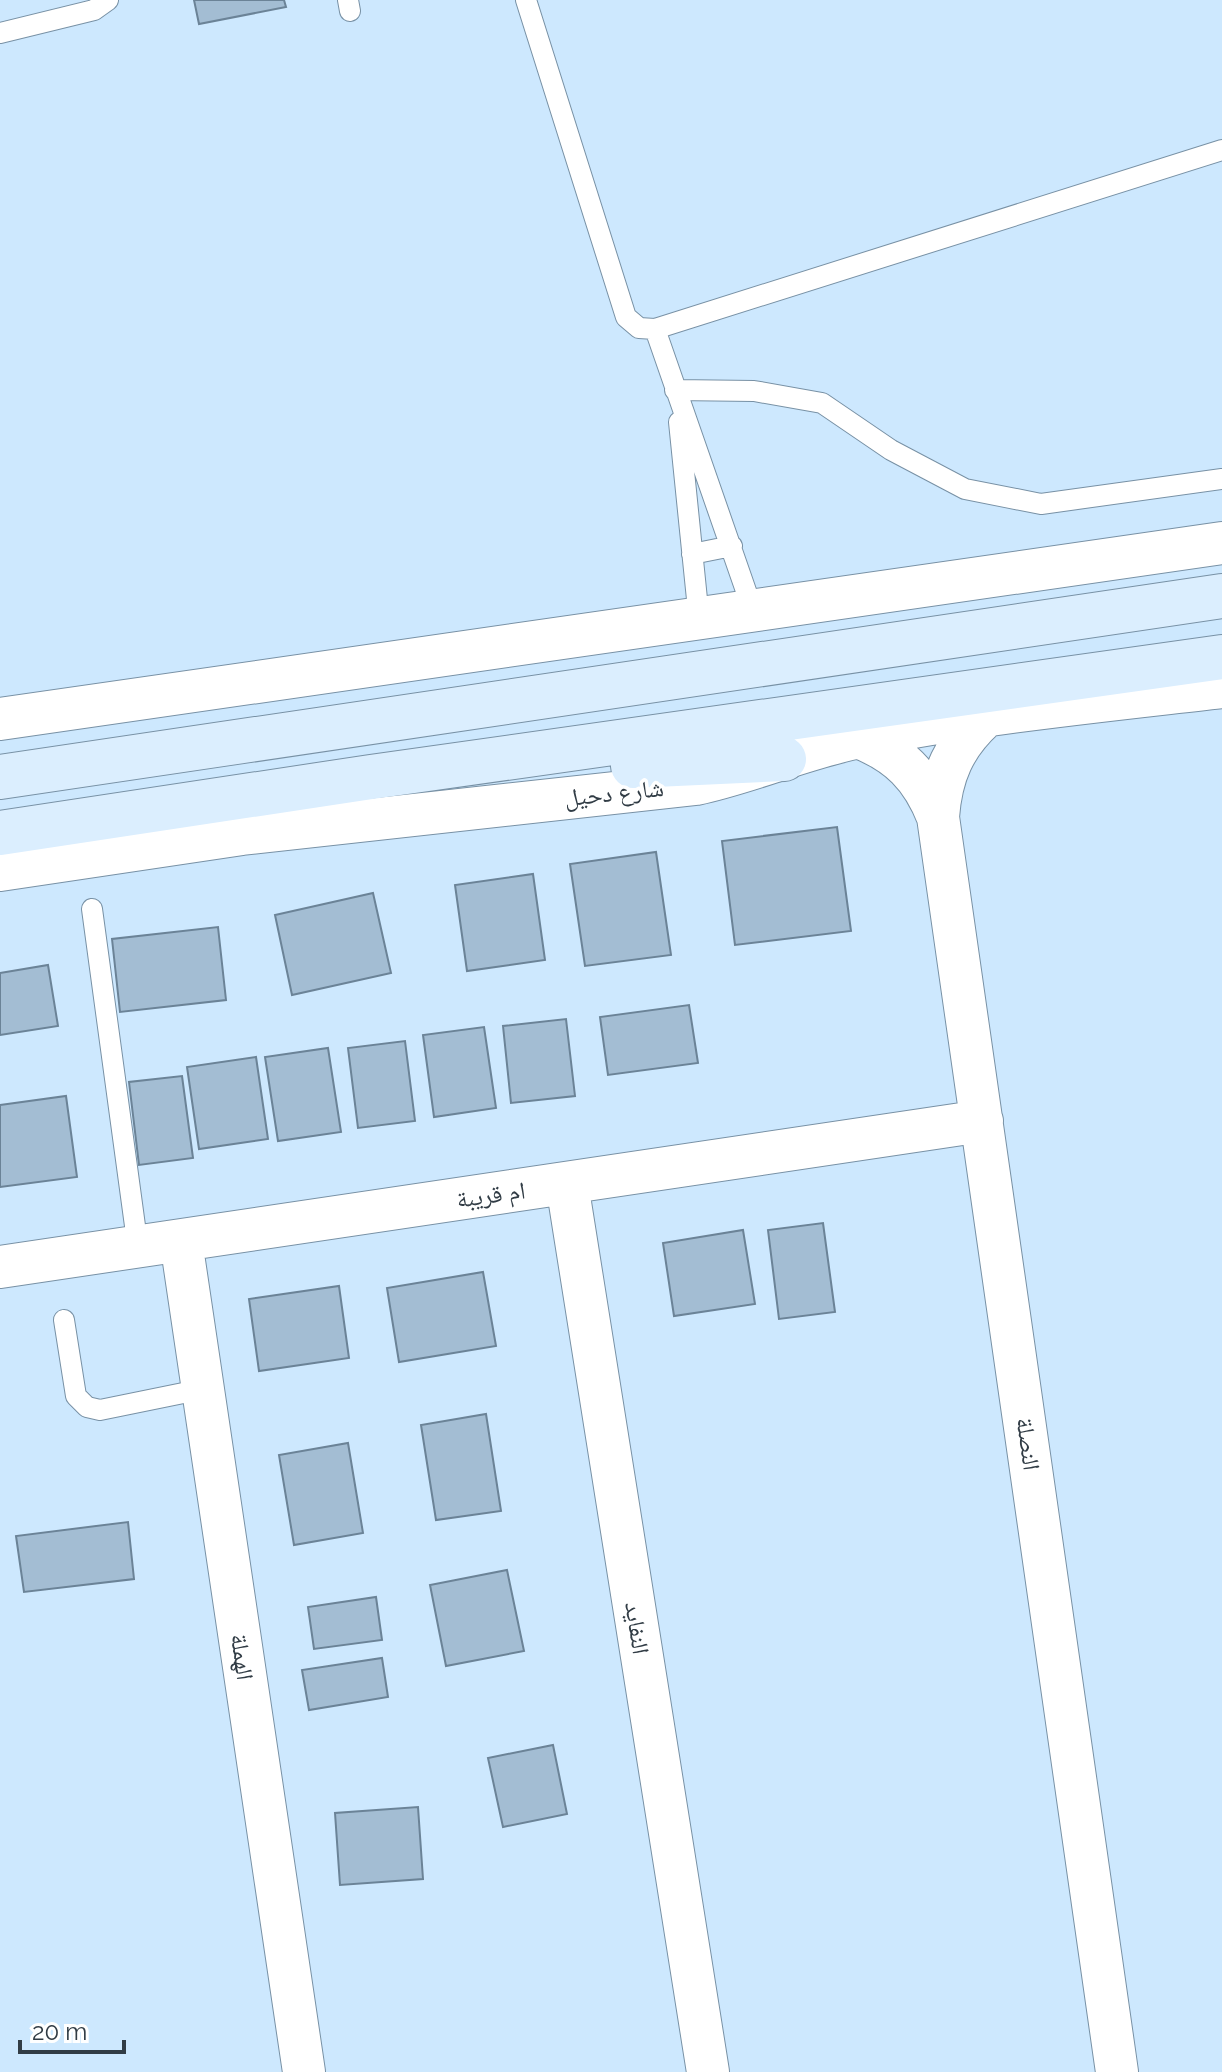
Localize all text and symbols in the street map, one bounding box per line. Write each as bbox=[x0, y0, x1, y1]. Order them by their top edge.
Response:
street label: شارع دحيل bbox=[563, 773, 665, 813]
street label: ام قريبة bbox=[455, 1175, 528, 1216]
street label: النصلة bbox=[1010, 1416, 1047, 1472]
street label: النفايد bbox=[619, 1600, 656, 1656]
street label: الهملة bbox=[225, 1632, 260, 1682]
scale bar bbox=[20, 2004, 124, 2054]
text: 20 m bbox=[32, 2017, 87, 2046]

